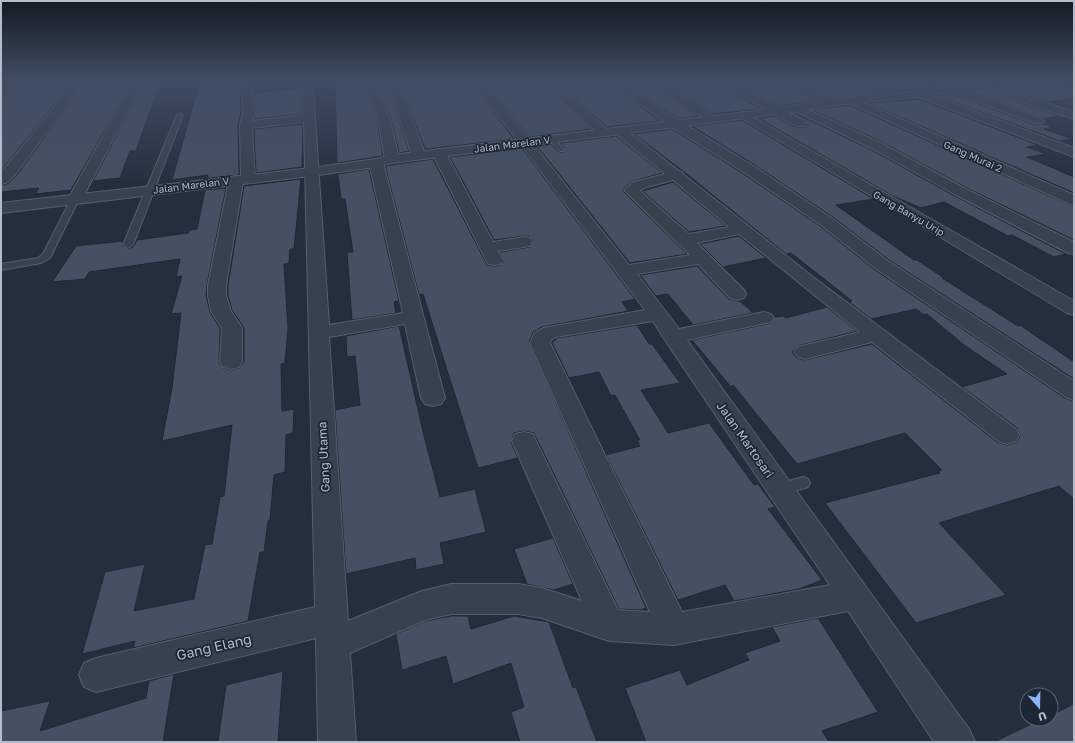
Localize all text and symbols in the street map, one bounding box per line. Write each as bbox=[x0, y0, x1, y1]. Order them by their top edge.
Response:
street label: Jalan Marelan V bbox=[473, 133, 551, 155]
street label: Gang Murai 2 bbox=[942, 138, 1004, 174]
street label: Jalan Marelan V bbox=[152, 174, 230, 196]
street label: Gang Banyu Urip bbox=[871, 188, 947, 238]
street label: Jalan Martosari bbox=[714, 399, 777, 481]
street label: Gang Utama bbox=[314, 421, 333, 493]
street label: Gang Elang bbox=[175, 630, 253, 663]
north arrow bbox=[1019, 687, 1059, 727]
text: U bbox=[1037, 709, 1049, 724]

